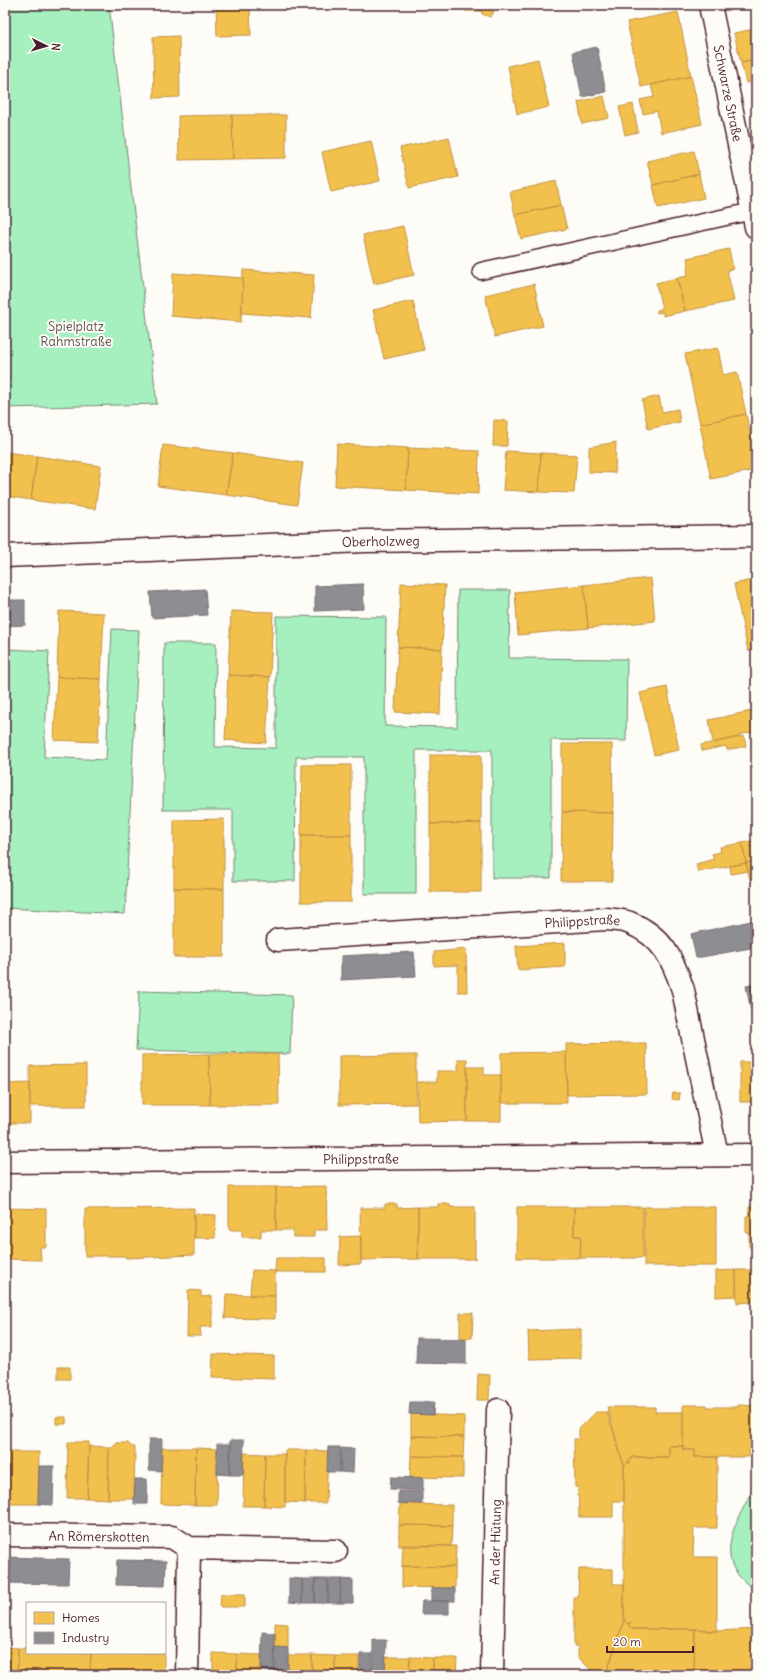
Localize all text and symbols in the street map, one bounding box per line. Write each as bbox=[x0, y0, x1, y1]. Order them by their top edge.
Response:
north arrow bbox=[26, 26, 66, 66]
text: N bbox=[49, 42, 63, 51]
street label: Schwarze Straße bbox=[709, 43, 746, 143]
park label: Spielplatz Rahmstraße bbox=[40, 318, 112, 350]
street label: Oberholzweg bbox=[341, 532, 420, 551]
street label: Philippstraße bbox=[544, 911, 621, 932]
street label: Philippstraße bbox=[323, 1150, 399, 1168]
street label: An der Hütung bbox=[486, 1499, 505, 1585]
street label: An Römerskotten bbox=[48, 1528, 150, 1546]
legend bbox=[26, 1602, 166, 1654]
text: Homes bbox=[62, 1610, 100, 1625]
scale bar bbox=[607, 1628, 693, 1654]
text: Industry bbox=[62, 1630, 109, 1645]
text: 20 m bbox=[613, 1634, 641, 1649]

